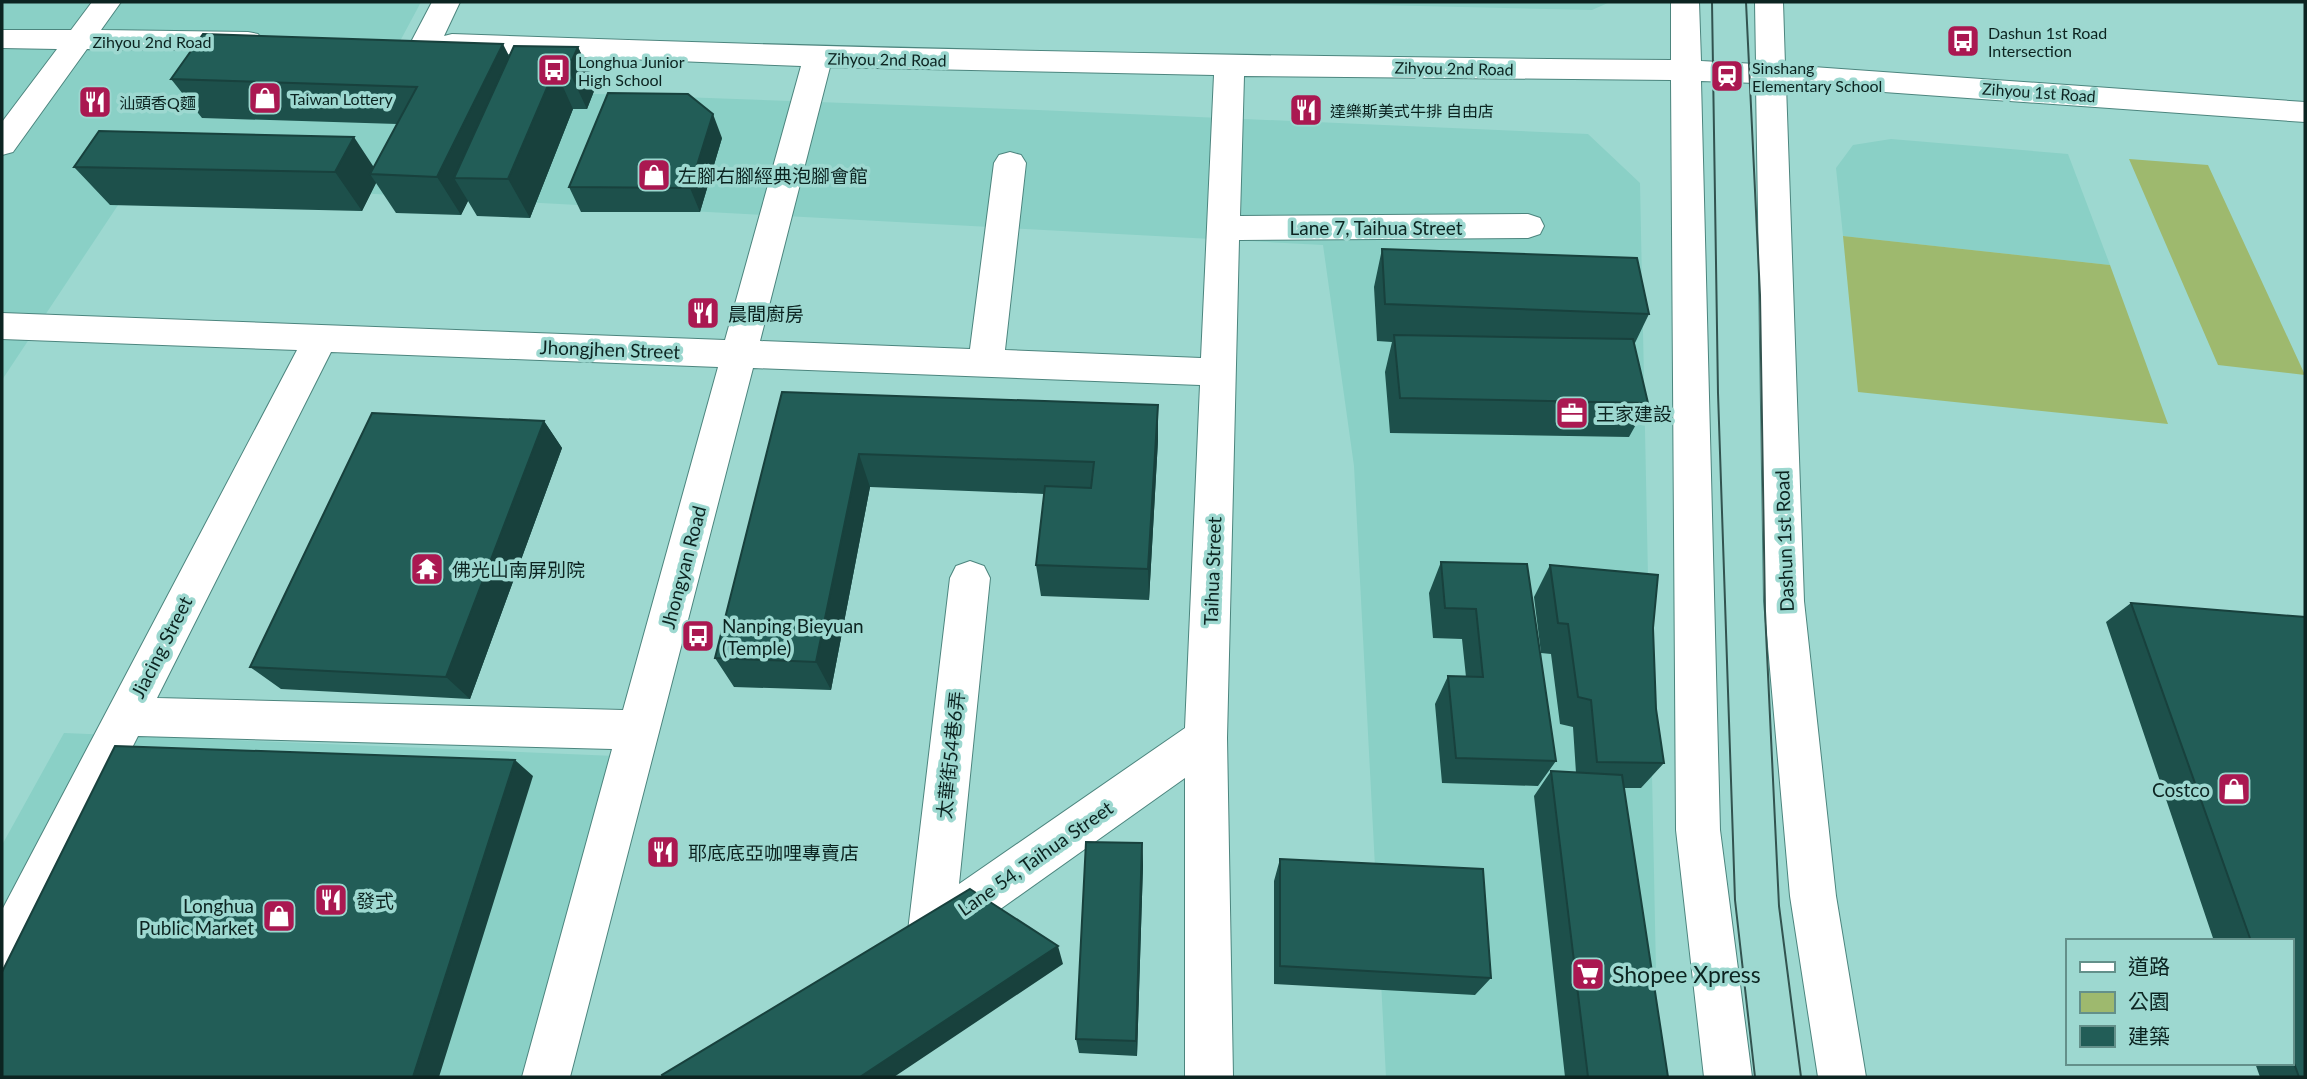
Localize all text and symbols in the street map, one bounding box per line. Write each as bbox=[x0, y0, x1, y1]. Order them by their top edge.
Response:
bus stop icon: Dashun 1st Road Intersection bbox=[1944, 22, 1982, 60]
place label: Dashun 1st Road Intersection bbox=[1988, 23, 2107, 60]
street label: Zihyou 2nd Road bbox=[92, 32, 212, 51]
street label: Zihyou 2nd Road bbox=[827, 48, 947, 70]
bus stop icon: Longhua Junior High School bbox=[535, 51, 573, 89]
place label: Longhua Junior High School bbox=[578, 52, 685, 89]
street label: Zihyou 2nd Road bbox=[1394, 57, 1514, 79]
station icon: Sinshang Elementary School bbox=[1708, 57, 1746, 95]
place label: Sinshang Elementary School bbox=[1752, 58, 1882, 95]
shop icon: Taiwan Lottery bbox=[246, 79, 284, 117]
street label: Zihyou 1st Road bbox=[1982, 79, 2096, 105]
restaurant icon: 汕頭香Q麵 bbox=[76, 83, 114, 121]
place label: Taiwan Lottery bbox=[290, 89, 394, 108]
restaurant icon: 達樂斯美式牛排 自由店 bbox=[1287, 91, 1325, 129]
place label: 汕頭香Q麵 bbox=[119, 93, 196, 112]
place label: 達樂斯美式牛排 自由店 bbox=[1330, 101, 1494, 120]
shop icon: 左腳右腳經典泡腳會館 bbox=[635, 156, 673, 194]
place label: 左腳右腳經典泡腳會館 bbox=[678, 164, 868, 187]
street label: Lane 7, Taihua Street bbox=[1290, 216, 1463, 239]
restaurant icon: 晨間廚房 bbox=[684, 294, 722, 332]
place label: 晨間廚房 bbox=[728, 302, 804, 325]
street label: Jhongjhen Street bbox=[539, 335, 681, 363]
office icon: 王家建設 bbox=[1553, 394, 1591, 432]
place label: 王家建設 bbox=[1596, 402, 1672, 425]
street label: Dashun 1st Road bbox=[1770, 470, 1798, 612]
street label: Jhongyan Road bbox=[656, 503, 710, 631]
street label: Taihua Street bbox=[1199, 516, 1225, 626]
temple icon: 佛光山南屏別院 bbox=[408, 550, 446, 588]
place label: 佛光山南屏別院 bbox=[452, 558, 585, 581]
street label: Jiacing Street bbox=[126, 592, 197, 702]
place label: Nanping Bieyuan (Temple) bbox=[722, 614, 864, 659]
bus stop icon: Nanping Bieyuan (Temple) bbox=[679, 617, 717, 655]
street label: 太華街54巷6弄 bbox=[932, 690, 968, 820]
shop icon: Costco bbox=[2215, 770, 2253, 808]
place label: Costco bbox=[2152, 778, 2210, 801]
street label: Lane 54, Taihua Street bbox=[953, 796, 1117, 920]
restaurant icon: 耶底底亞咖哩專賣店 bbox=[644, 833, 682, 871]
place label: 耶底底亞咖哩專賣店 bbox=[688, 841, 859, 864]
restaurant icon: 發式 bbox=[312, 881, 350, 919]
place label: 發式 bbox=[356, 889, 394, 912]
place label: Longhua Public Market bbox=[139, 894, 254, 939]
shop icon: Longhua Public Market bbox=[260, 897, 298, 935]
legend bbox=[2066, 939, 2293, 1065]
text: 道路 bbox=[2128, 953, 2170, 978]
supermarket icon: Shopee Xpress bbox=[1569, 955, 1607, 993]
place label: Shopee Xpress bbox=[1612, 960, 1761, 988]
text: 公園 bbox=[2128, 988, 2170, 1013]
text: 建築 bbox=[2128, 1023, 2170, 1048]

